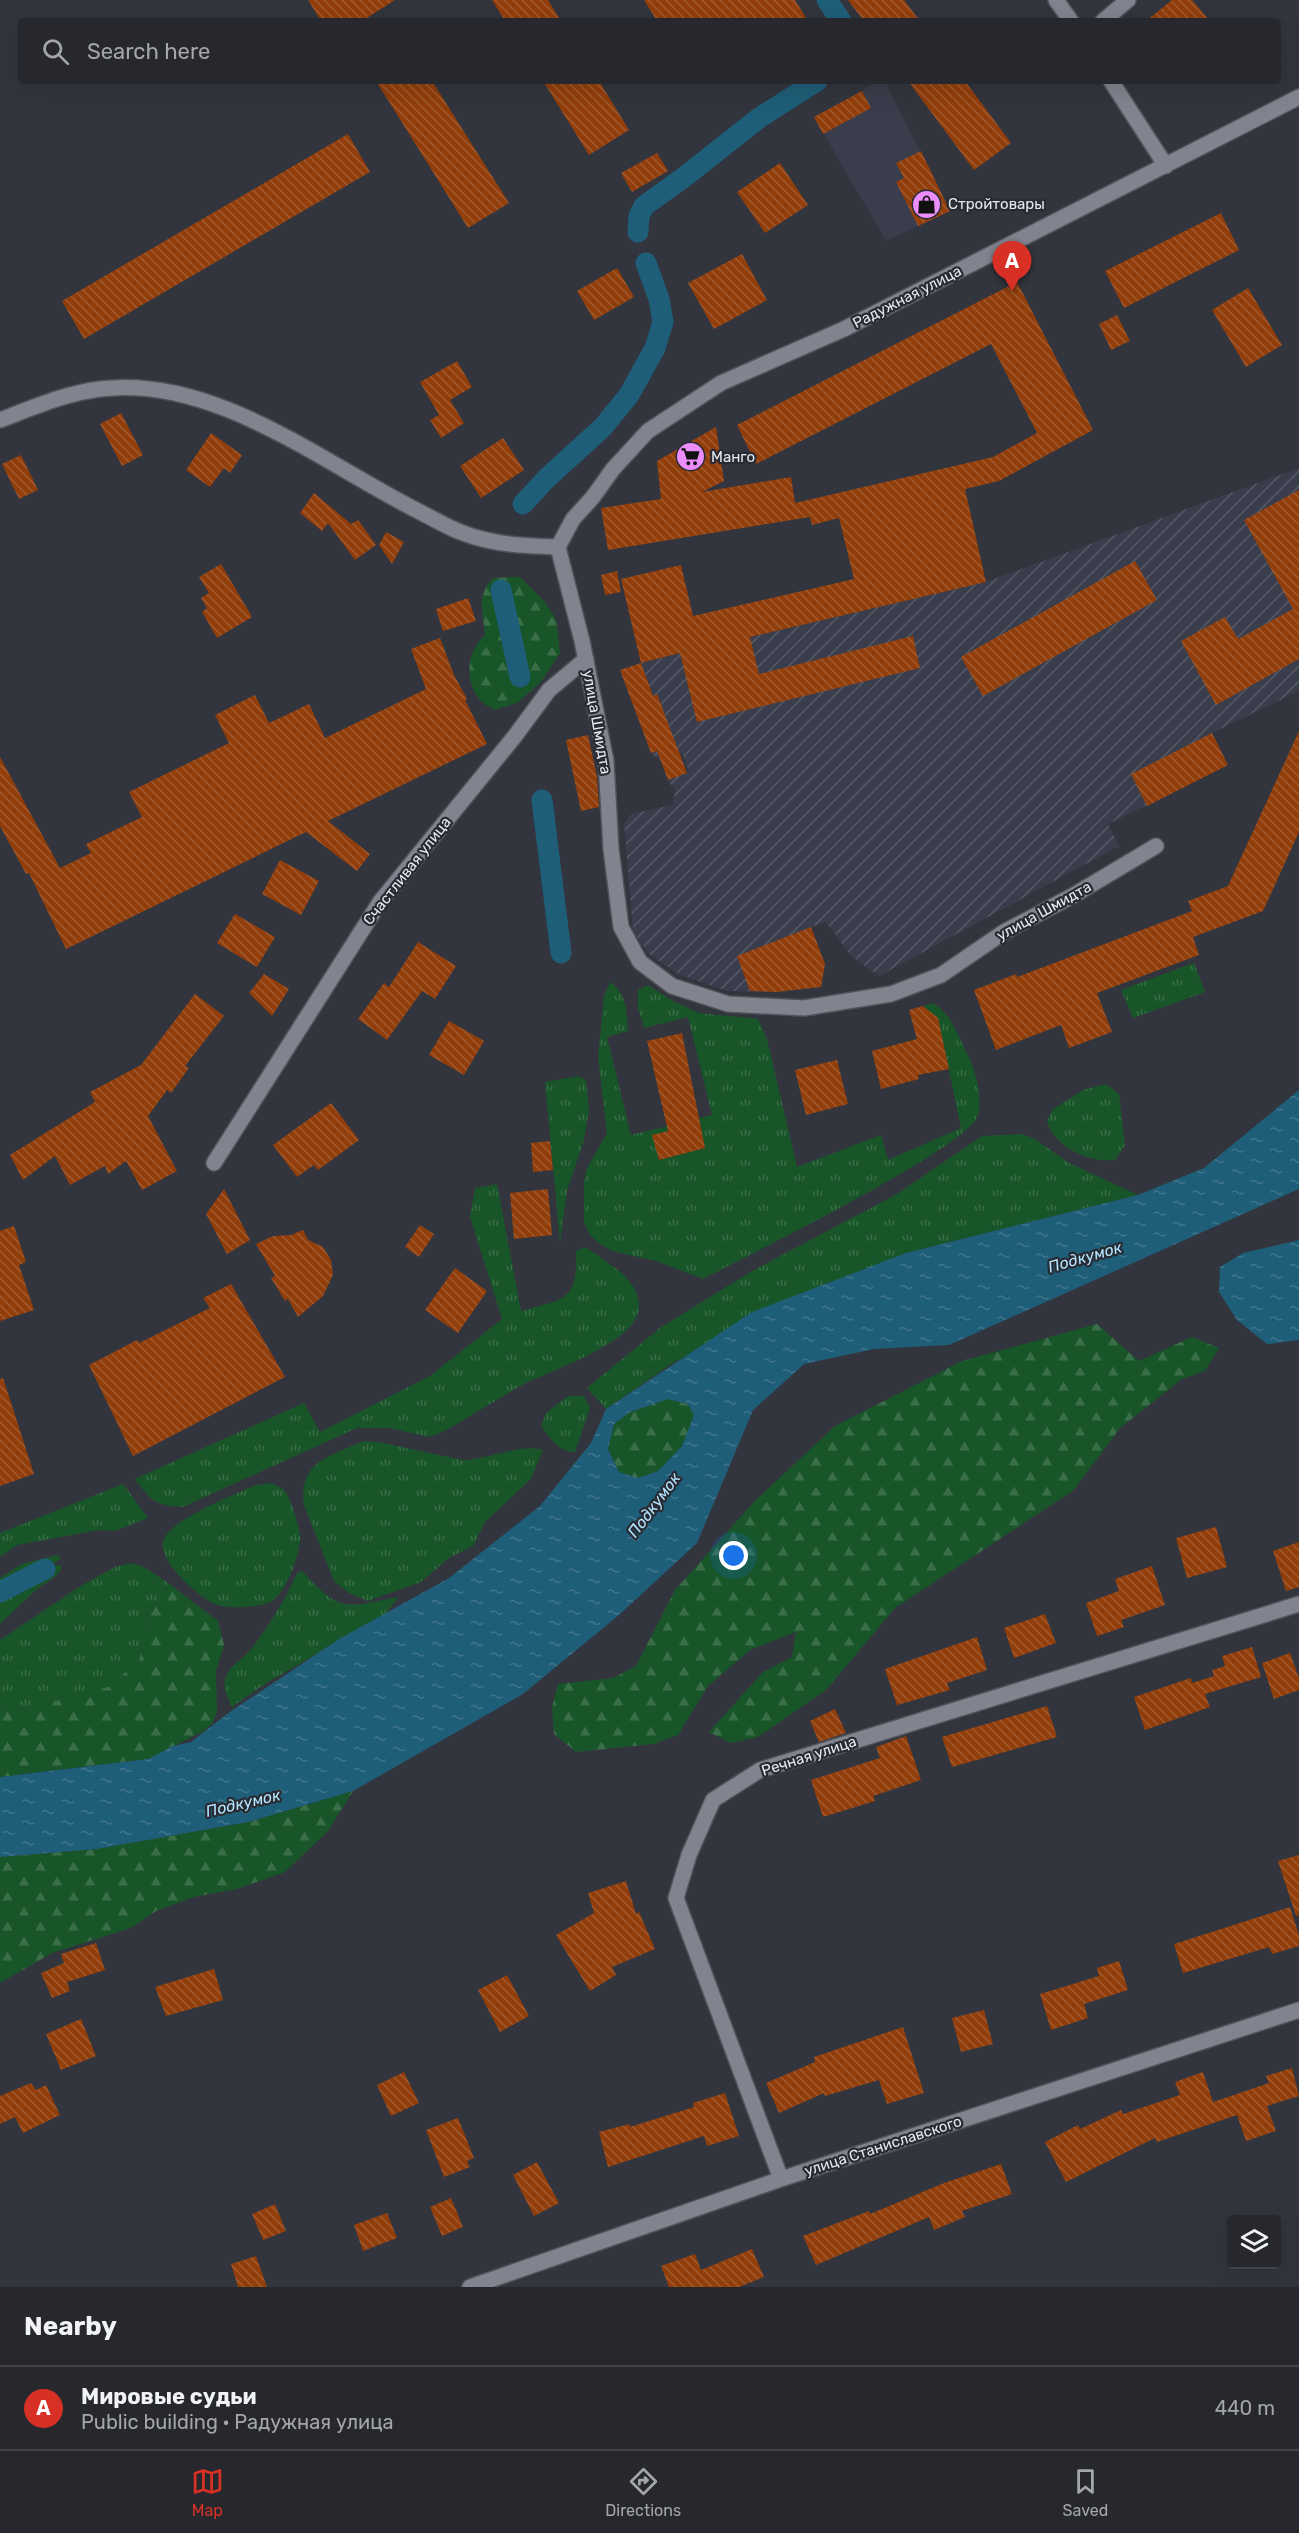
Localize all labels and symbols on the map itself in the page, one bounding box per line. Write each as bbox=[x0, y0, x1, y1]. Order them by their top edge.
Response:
shop icon: Стройтовары bbox=[911, 188, 943, 220]
place label: Стройтовары bbox=[948, 195, 1045, 213]
pin: A bbox=[992, 242, 1032, 291]
street label: Радужная улица bbox=[850, 262, 964, 332]
supermarket icon: Манго bbox=[674, 441, 706, 473]
place label: Манго bbox=[711, 448, 755, 466]
street label: улица Шмидта bbox=[579, 668, 615, 776]
street label: Счастливая улица bbox=[359, 813, 455, 929]
street label: улица Шмидта bbox=[993, 878, 1095, 944]
water label: Подкумок bbox=[1046, 1237, 1125, 1277]
water label: Подкумок bbox=[624, 1469, 685, 1541]
your location bbox=[719, 1541, 748, 1570]
street label: Речная улица bbox=[759, 1732, 859, 1780]
water label: Подкумок bbox=[204, 1785, 283, 1821]
street label: улица Станиславского bbox=[802, 2112, 964, 2180]

